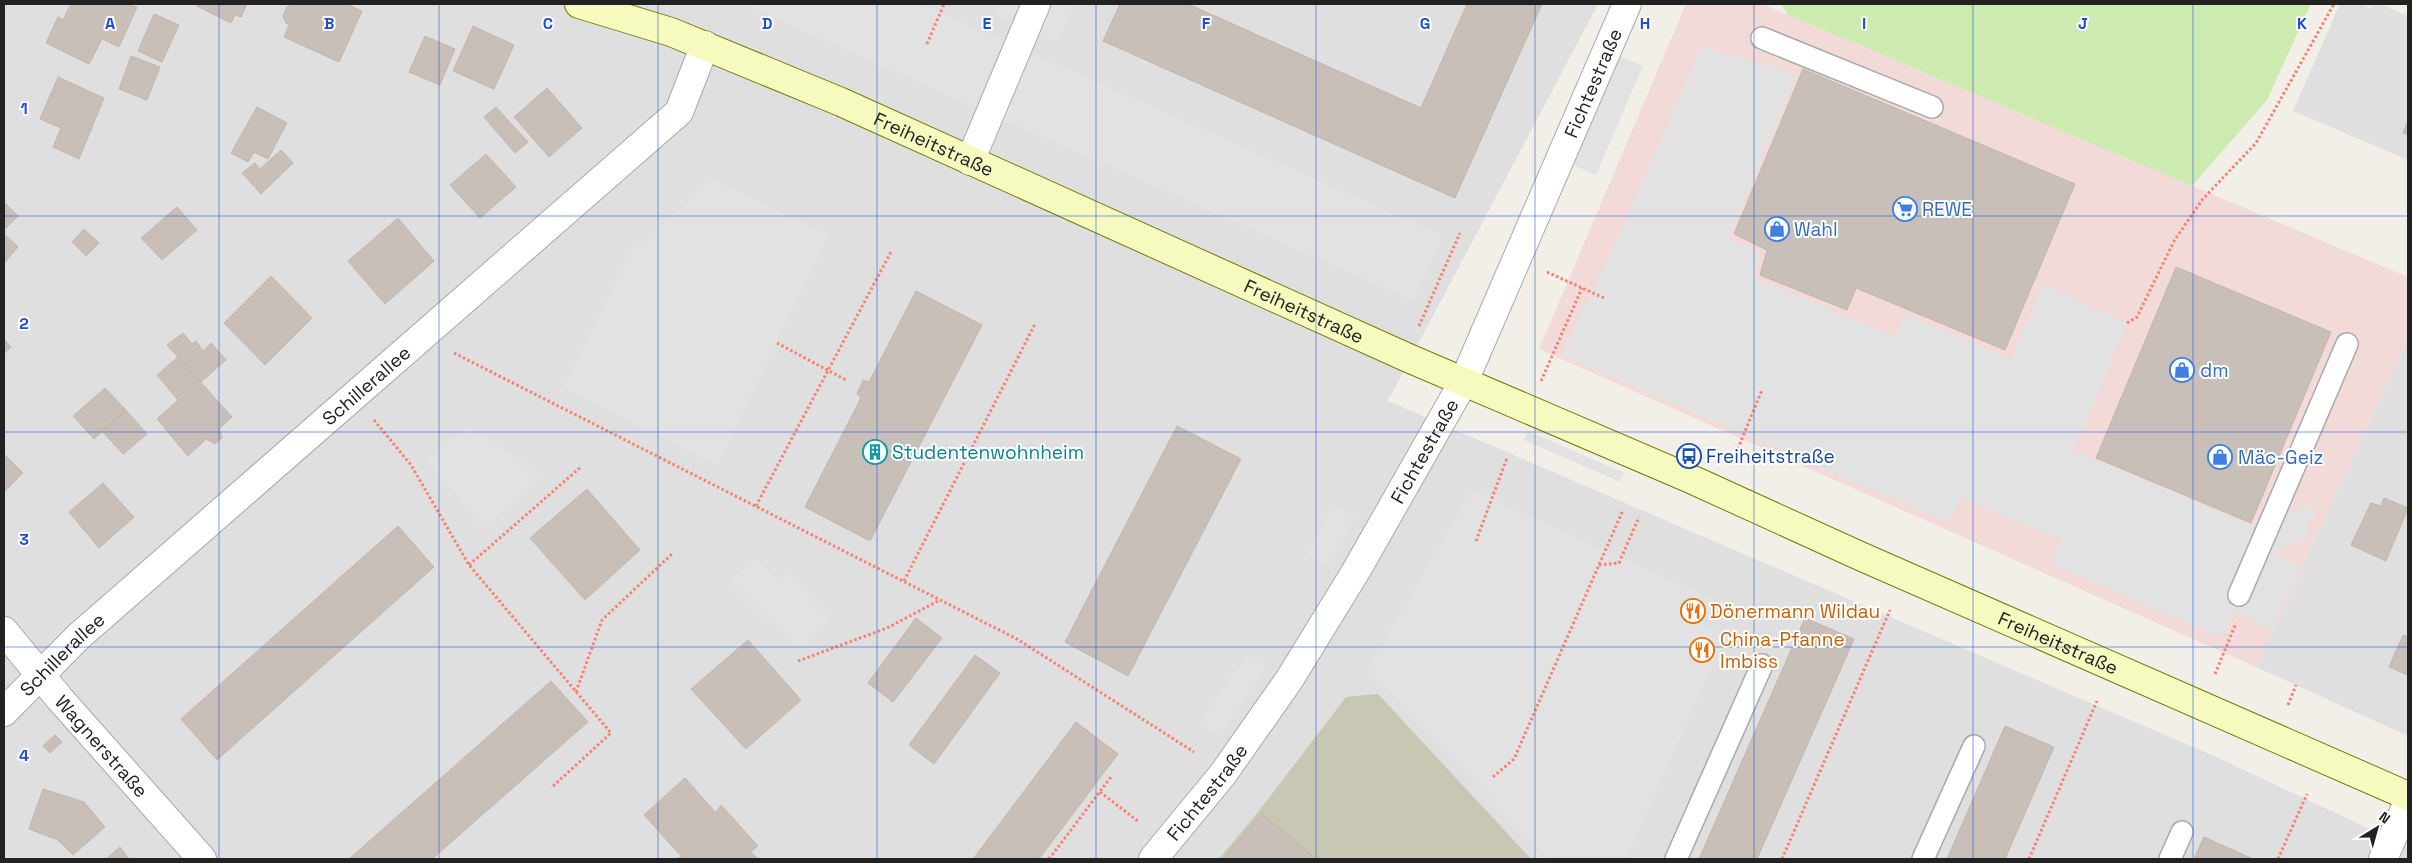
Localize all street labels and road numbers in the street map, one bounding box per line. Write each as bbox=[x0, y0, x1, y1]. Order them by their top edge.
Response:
street label: Fichtestraße bbox=[1559, 25, 1628, 142]
street label: Freiheitstraße bbox=[870, 107, 998, 182]
street label: Freiheitstraße bbox=[1240, 274, 1368, 349]
street label: Schillerallee bbox=[317, 340, 416, 431]
street label: Fichtestraße bbox=[1385, 394, 1464, 508]
street label: Freiheitstraße bbox=[1994, 606, 2122, 681]
street label: Schillerallee bbox=[15, 607, 110, 702]
street label: Wagnerstraße bbox=[49, 690, 153, 803]
street label: Fichtestraße bbox=[1161, 739, 1253, 846]

